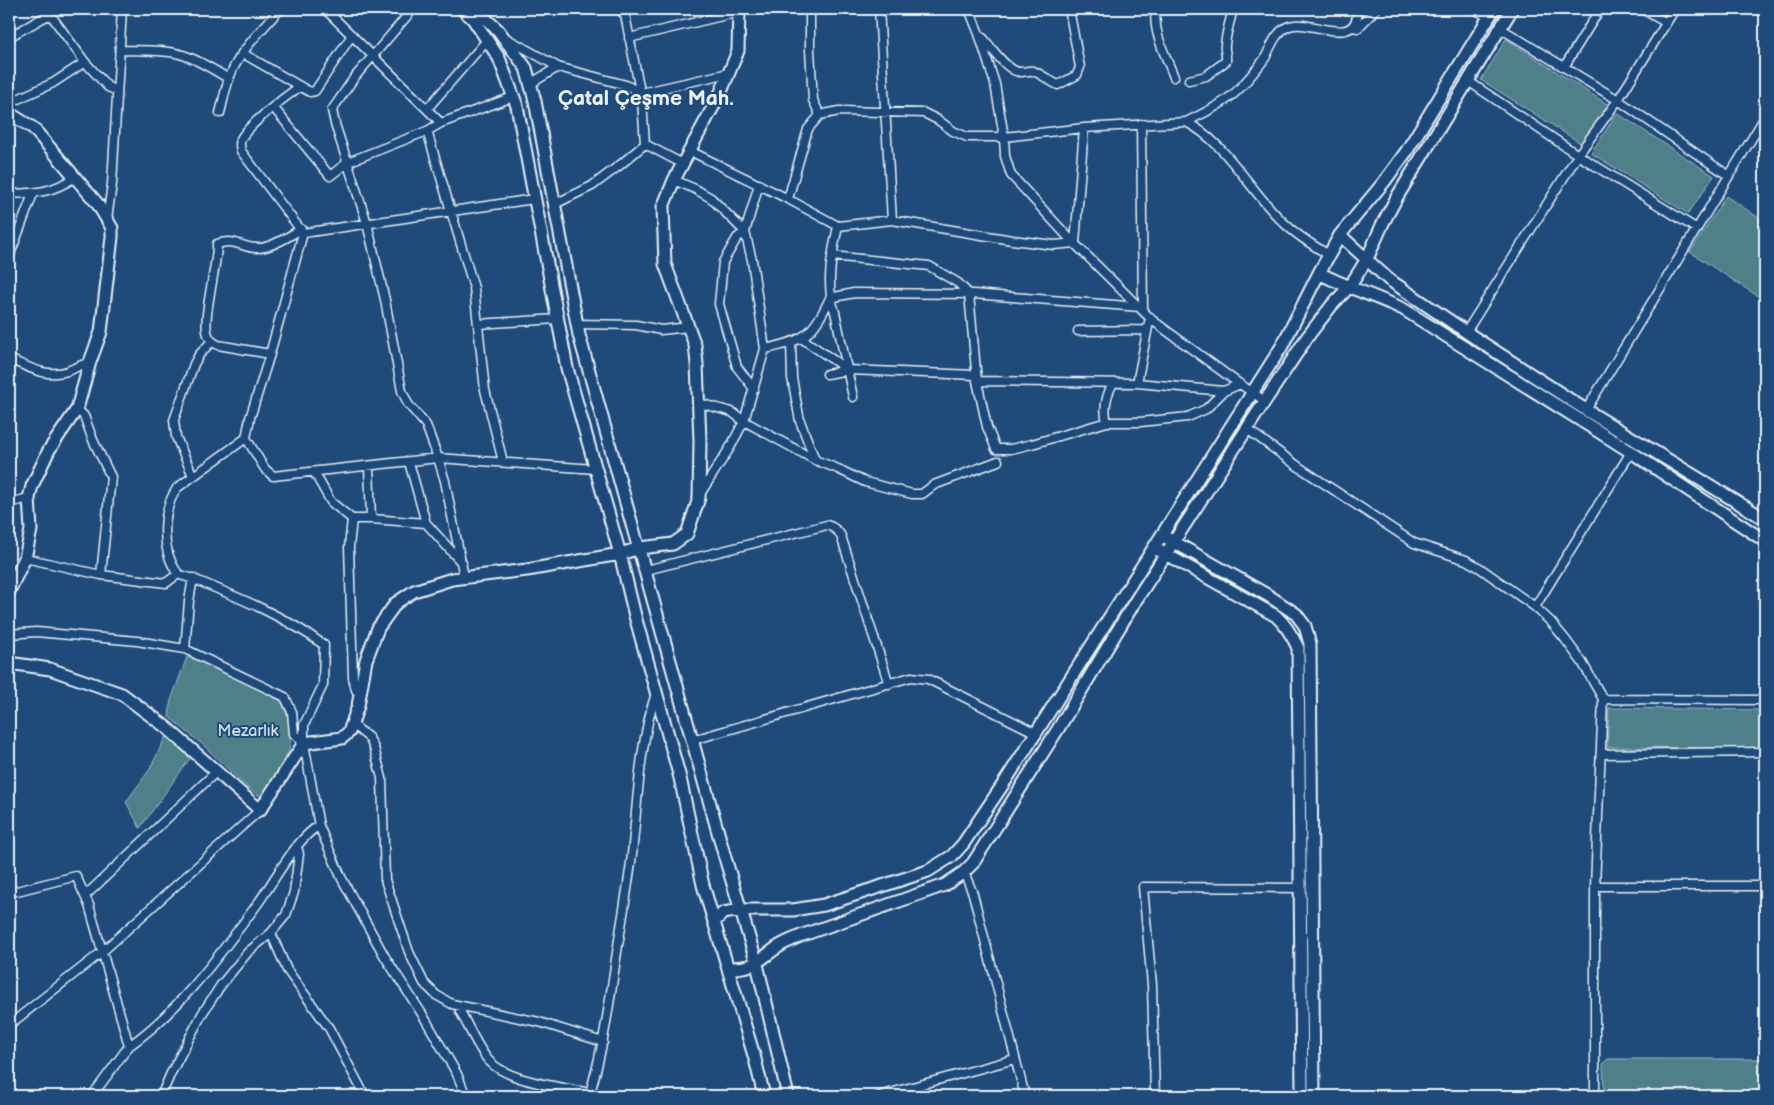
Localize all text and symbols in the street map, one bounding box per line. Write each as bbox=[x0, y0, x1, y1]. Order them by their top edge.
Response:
district label: Çatal Çeşme Mah. bbox=[558, 86, 734, 111]
park label: Mezarlık bbox=[218, 722, 279, 741]

